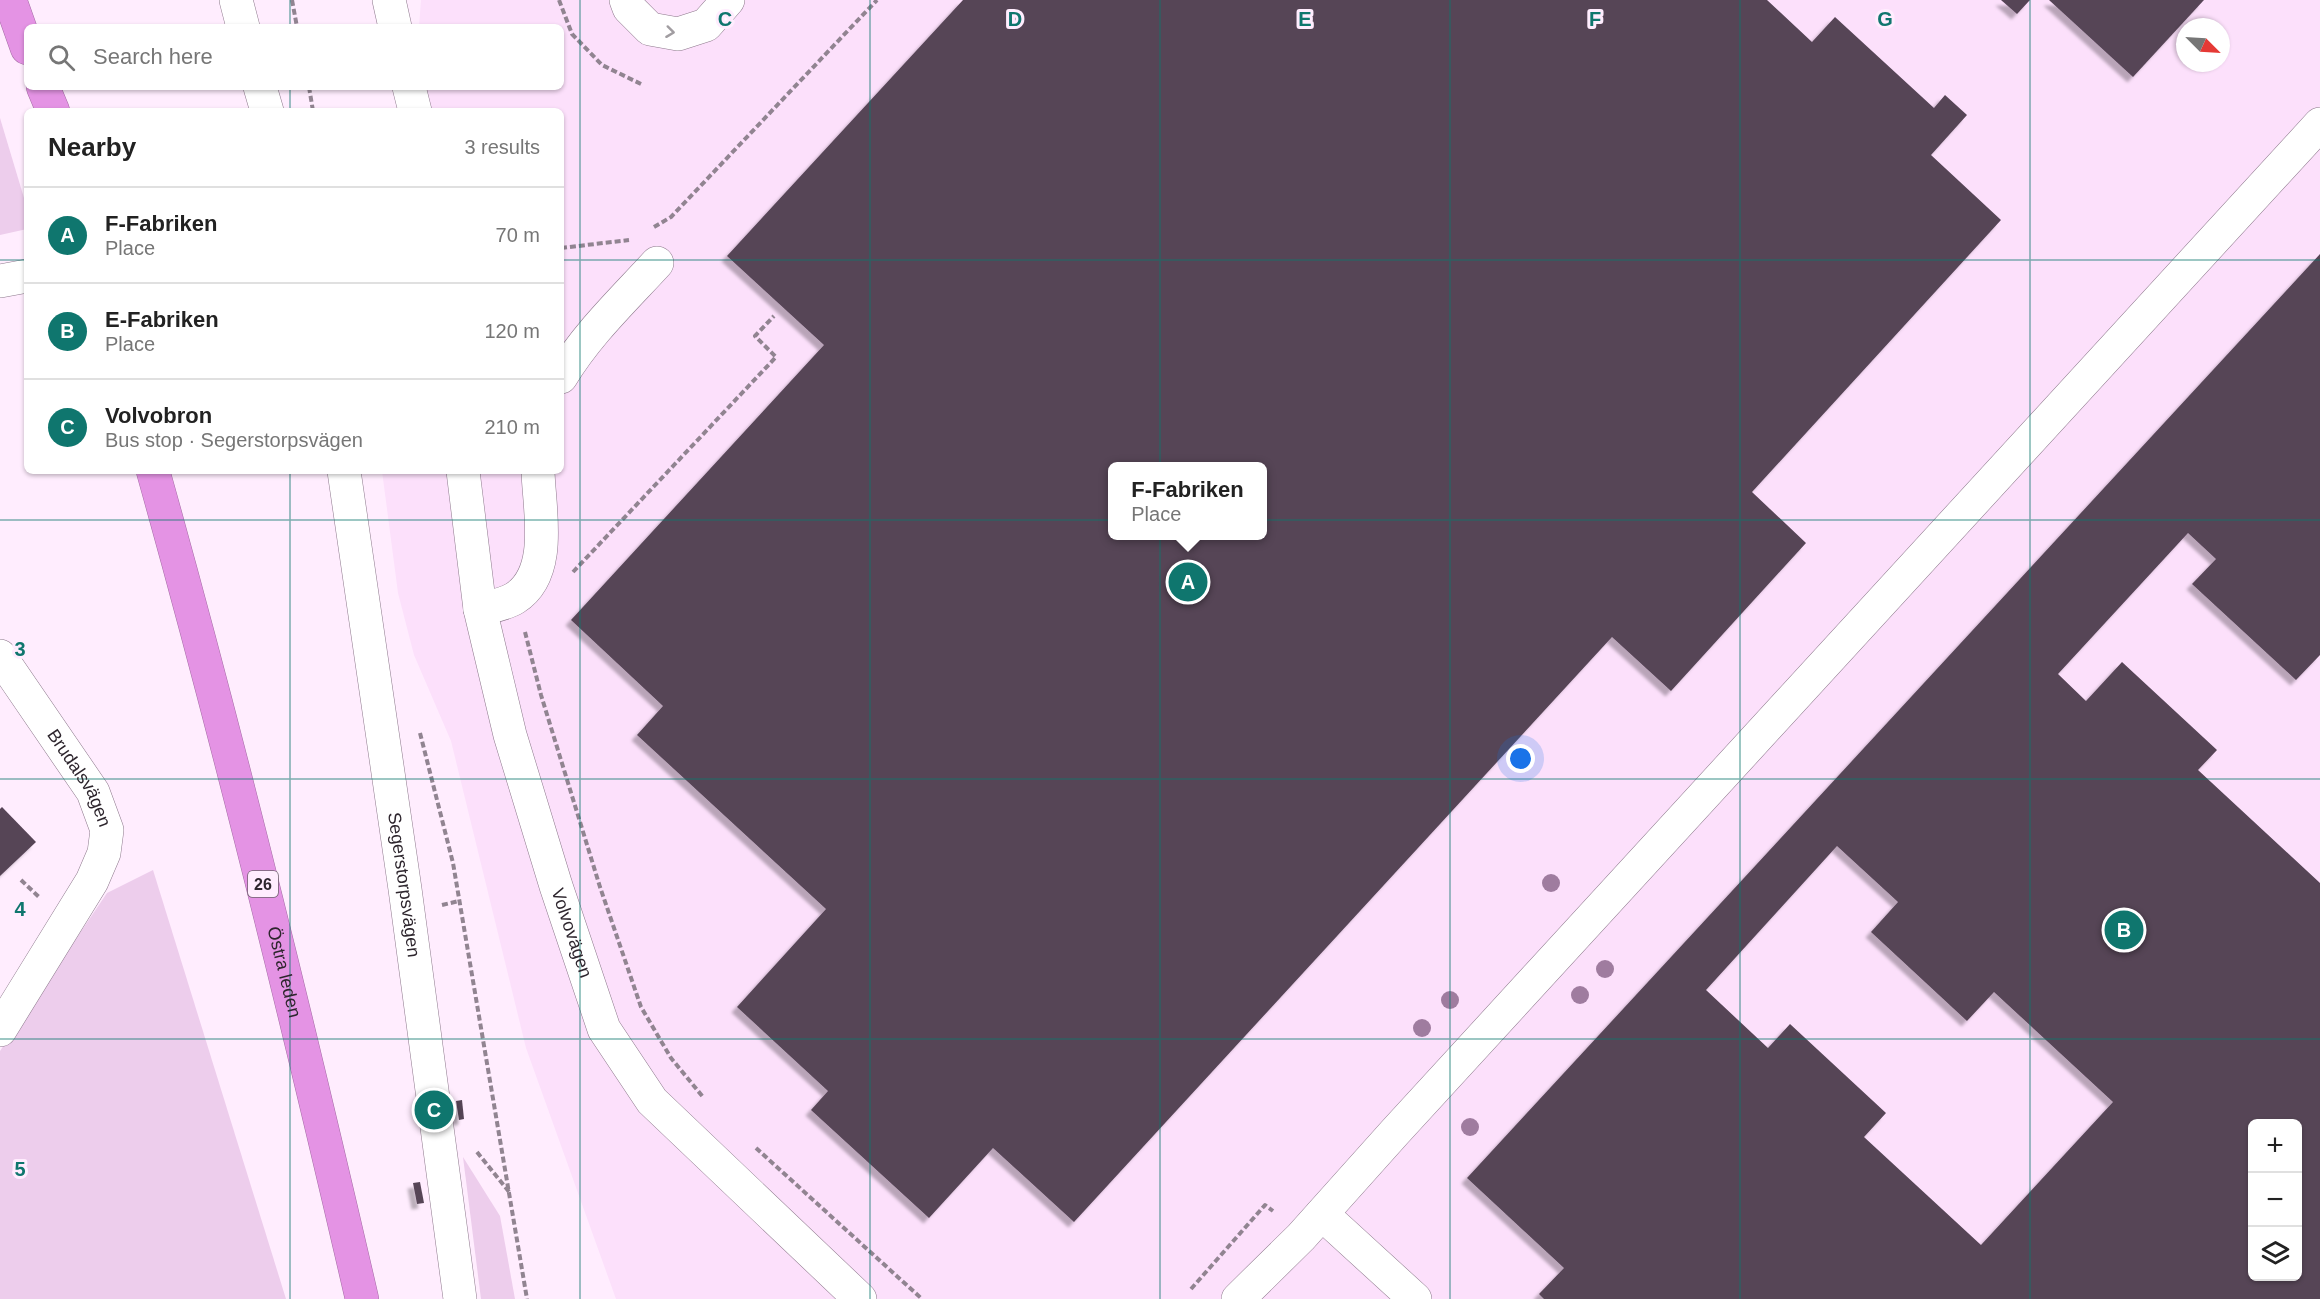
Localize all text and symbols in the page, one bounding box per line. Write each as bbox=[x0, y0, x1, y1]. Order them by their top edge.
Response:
text: C bbox=[718, 8, 732, 30]
text: D bbox=[1008, 8, 1022, 30]
text: E bbox=[1298, 8, 1312, 30]
text: F bbox=[1589, 8, 1601, 30]
text: G bbox=[1877, 8, 1893, 30]
north arrow bbox=[2176, 18, 2230, 72]
search box bbox=[24, 24, 564, 90]
one-way arrow bbox=[665, 26, 675, 38]
icon: search bbox=[45, 41, 78, 74]
text: Search here bbox=[93, 44, 213, 69]
text: Nearby bbox=[48, 132, 136, 162]
text: 3 results bbox=[464, 136, 540, 158]
text: F-Fabriken bbox=[105, 211, 217, 236]
text: A bbox=[60, 224, 75, 246]
text: 70 m bbox=[496, 224, 540, 246]
text: Place bbox=[105, 237, 155, 259]
text: E-Fabriken bbox=[105, 307, 219, 332]
text: B bbox=[60, 320, 75, 342]
text: 120 m bbox=[484, 320, 540, 342]
text: Place bbox=[105, 333, 155, 355]
text: Volvobron bbox=[105, 403, 212, 428]
text: C bbox=[60, 416, 75, 438]
text: 210 m bbox=[484, 416, 540, 438]
text: Bus stop · Segerstorpsvägen bbox=[105, 429, 363, 451]
popup bbox=[1108, 462, 1267, 540]
text: F-Fabriken bbox=[1131, 477, 1244, 502]
text: Place bbox=[1131, 503, 1181, 525]
pin: A bbox=[1168, 560, 1208, 604]
text: 3 bbox=[14, 638, 26, 660]
street label: Brudalsvägen bbox=[43, 725, 115, 830]
your location bbox=[1506, 744, 1535, 773]
street label: Segerstorpsvägen bbox=[384, 811, 424, 958]
road number: 26 bbox=[248, 871, 278, 897]
street label: Volvovägen bbox=[547, 886, 596, 980]
text: 4 bbox=[14, 898, 26, 920]
pin: B bbox=[2104, 908, 2144, 952]
street label: Östra leden bbox=[263, 924, 305, 1020]
pin: C bbox=[414, 1088, 454, 1132]
map controls bbox=[2248, 1119, 2302, 1281]
button: + bbox=[2248, 1119, 2302, 1173]
text: 5 bbox=[14, 1158, 26, 1180]
button: − bbox=[2248, 1173, 2302, 1227]
button: layers bbox=[2248, 1227, 2302, 1281]

